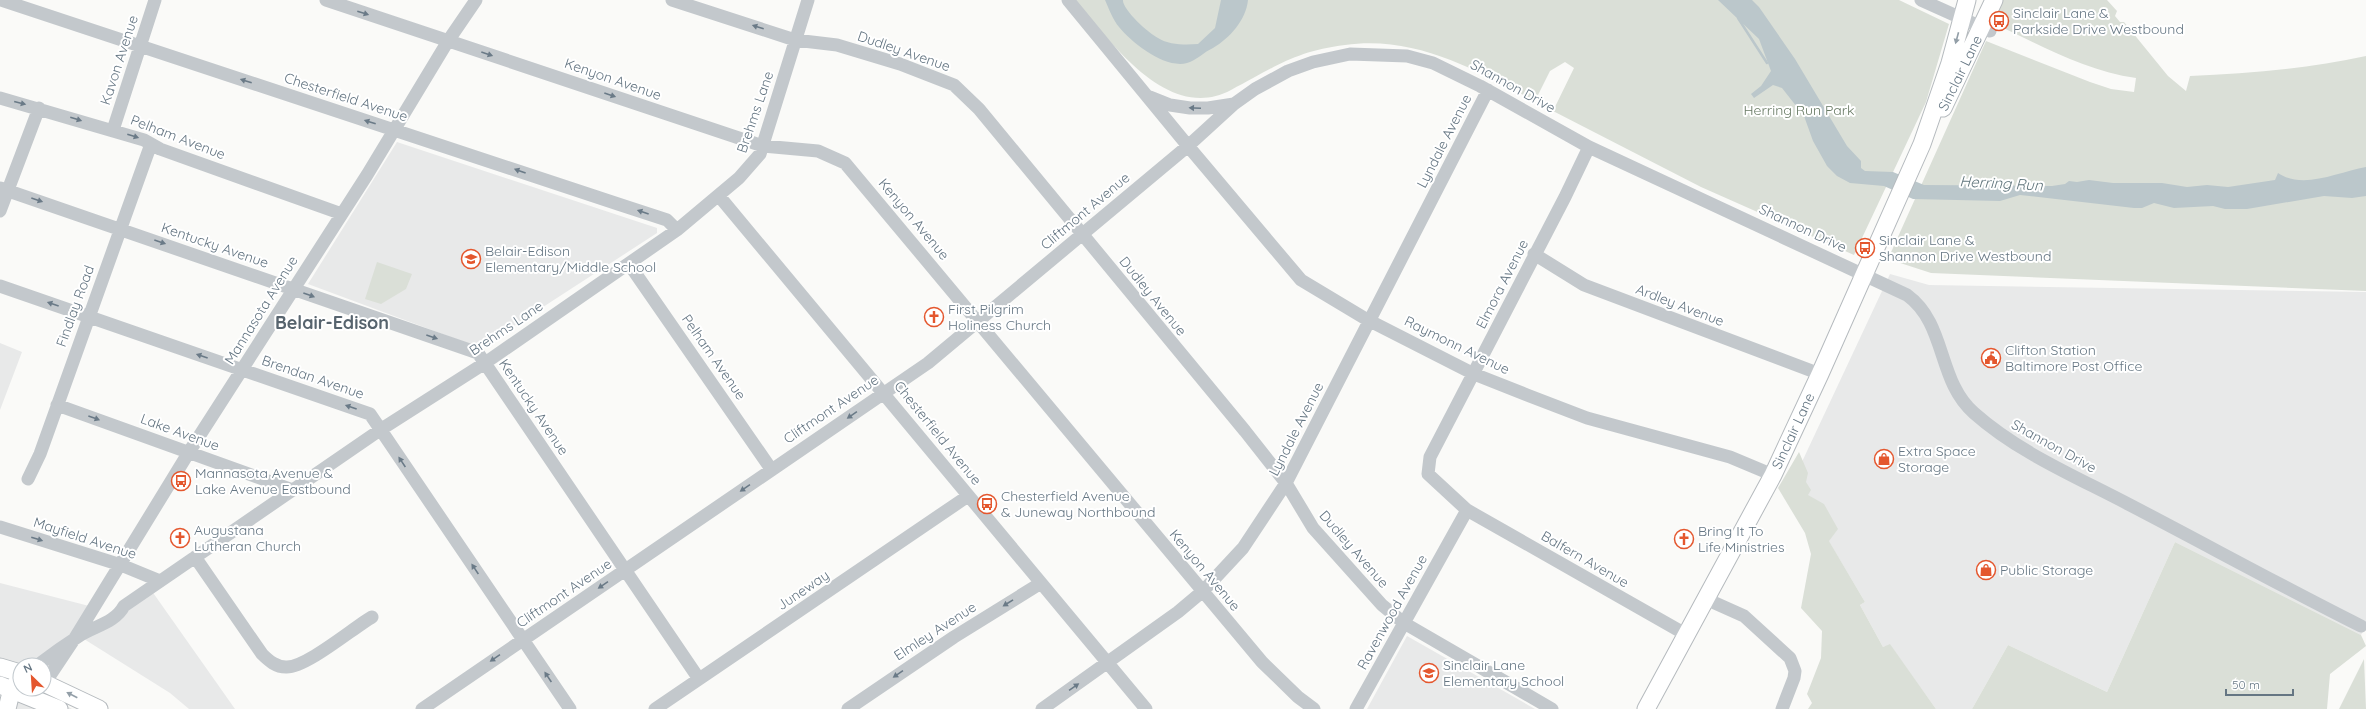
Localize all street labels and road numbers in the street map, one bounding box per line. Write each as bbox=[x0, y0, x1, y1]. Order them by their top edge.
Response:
street label: Kavon Avenue bbox=[96, 13, 142, 107]
street label: Dudley Avenue bbox=[855, 27, 953, 75]
street label: Sinclair Lane bbox=[1934, 32, 1986, 114]
street label: Kenyon Avenue bbox=[562, 54, 664, 104]
street label: Shannon Drive bbox=[1467, 55, 1559, 117]
street label: Chesterfield Avenue bbox=[282, 69, 410, 125]
street label: Brehms Lane bbox=[733, 69, 777, 155]
street label: Lyndale Avenue bbox=[1413, 91, 1475, 191]
street label: Pelham Avenue bbox=[128, 111, 228, 163]
street label: Cliftmont Avenue bbox=[1037, 168, 1133, 254]
street label: Kenyon Avenue bbox=[875, 174, 953, 264]
street label: Shannon Drive bbox=[1756, 200, 1850, 256]
street label: Kentucky Avenue bbox=[159, 218, 271, 272]
street label: Elmora Avenue bbox=[1472, 236, 1532, 332]
street label: Mannasota Avenue bbox=[220, 252, 302, 368]
street label: Dudley Avenue bbox=[1115, 253, 1191, 339]
street label: Findlay Road bbox=[52, 263, 98, 349]
street label: Ardley Avenue bbox=[1633, 280, 1727, 330]
street label: Brehms Lane bbox=[466, 297, 546, 359]
street label: Pelham Avenue bbox=[678, 311, 750, 403]
street label: Raymonn Avenue bbox=[1401, 312, 1513, 378]
street label: Brendan Avenue bbox=[259, 351, 367, 403]
street label: Kentucky Avenue bbox=[495, 355, 573, 459]
street label: Cliftmont Avenue bbox=[780, 370, 882, 447]
street label: Chesterfield Avenue bbox=[890, 377, 986, 489]
street label: Lyndale Avenue bbox=[1265, 379, 1327, 479]
street label: Sinclair Lane bbox=[1768, 390, 1819, 472]
street label: Lake Avenue bbox=[138, 409, 222, 455]
street label: Shannon Drive bbox=[2008, 415, 2100, 477]
street label: Dudley Avenue bbox=[1315, 506, 1393, 592]
street label: Mayfield Avenue bbox=[31, 513, 139, 563]
street label: Kenyon Avenue bbox=[1166, 525, 1244, 615]
street label: Balfern Avenue bbox=[1538, 527, 1632, 591]
street label: Ravenwood Avenue bbox=[1353, 551, 1431, 673]
street label: Cliftmont Avenue bbox=[513, 554, 615, 631]
street label: Juneway bbox=[774, 566, 832, 614]
street label: Elmley Avenue bbox=[890, 598, 980, 664]

